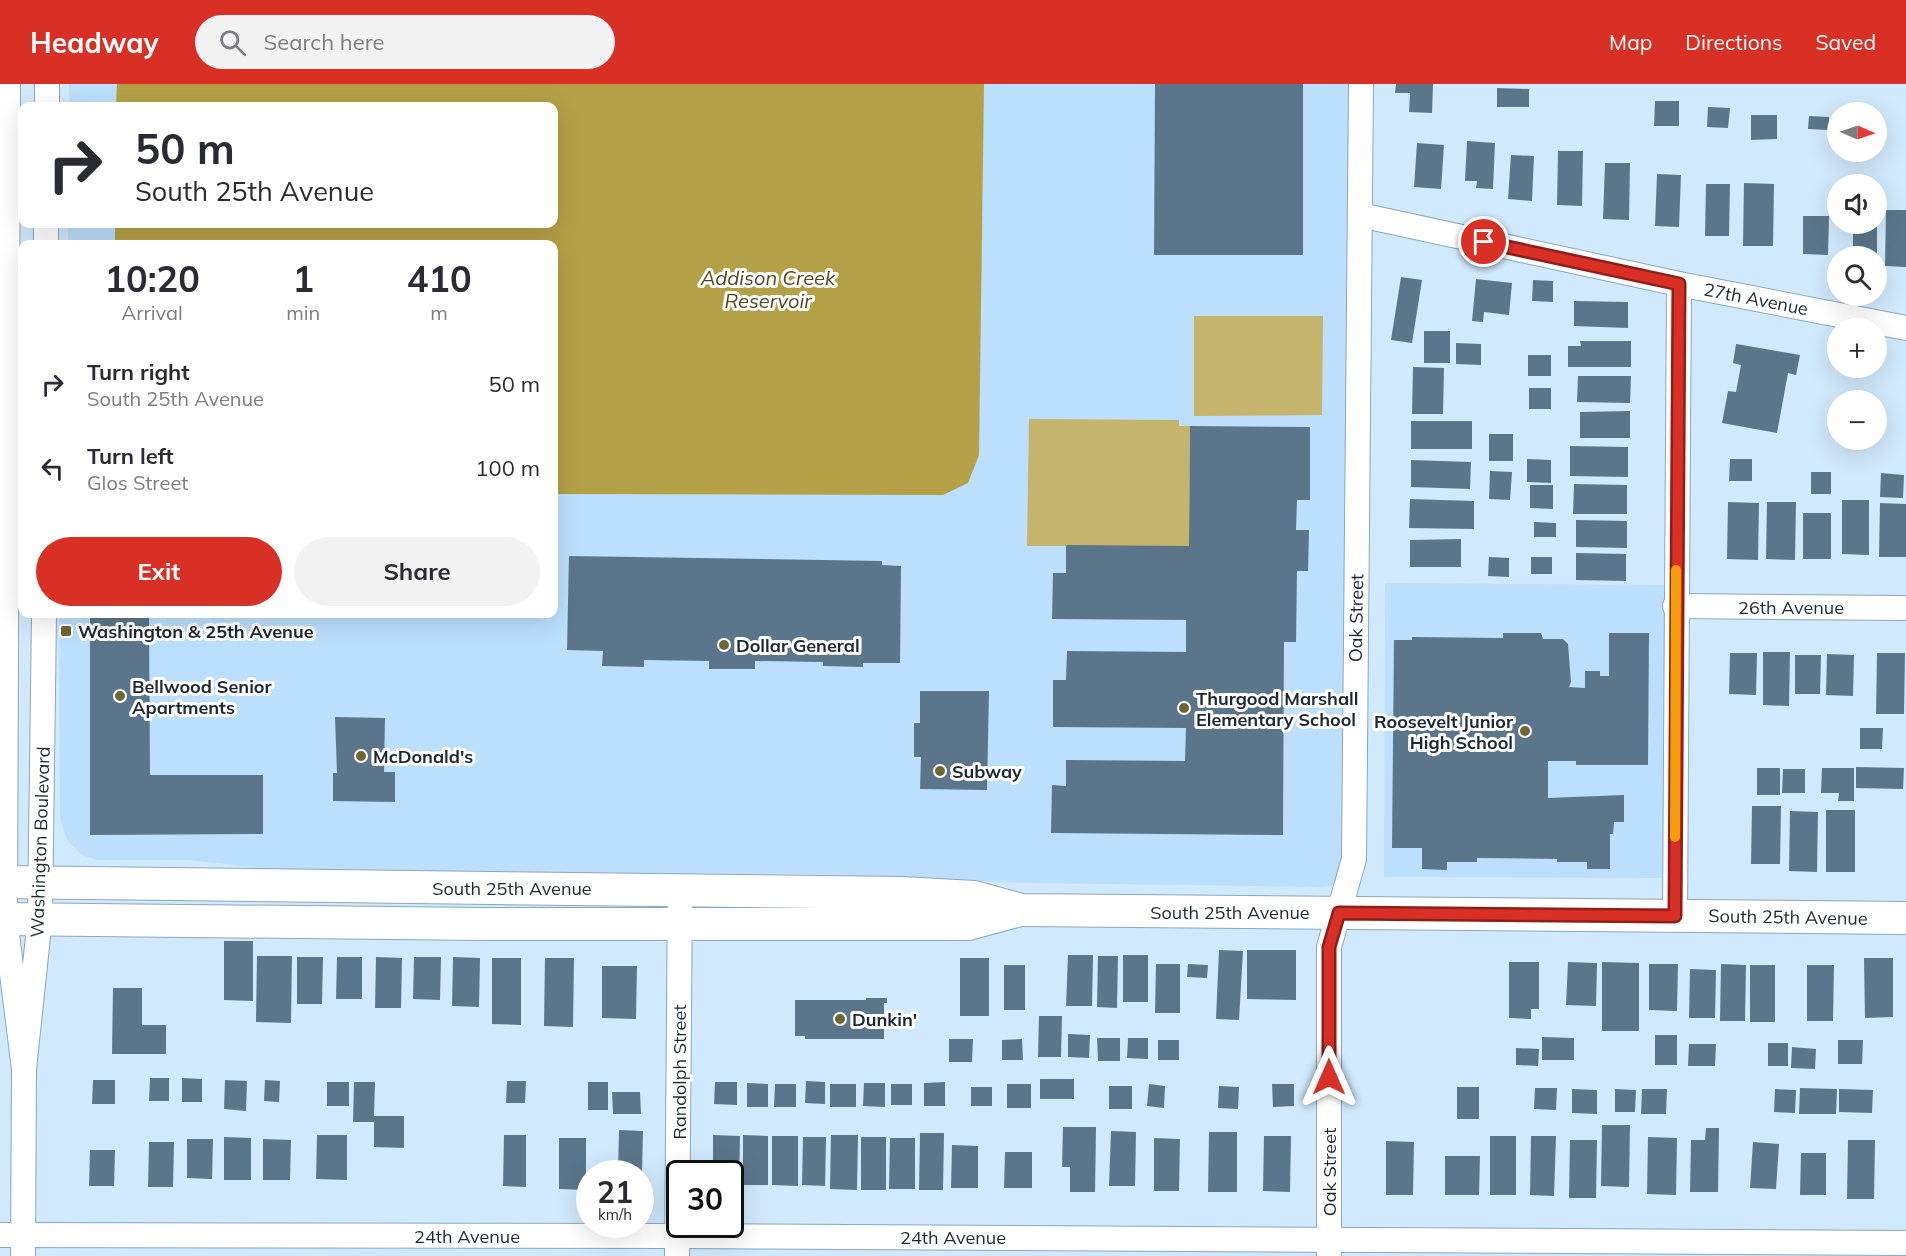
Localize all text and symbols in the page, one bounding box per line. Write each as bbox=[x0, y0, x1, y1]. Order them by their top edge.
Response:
search box bbox=[195, 15, 615, 69]
text: Headway bbox=[30, 25, 159, 60]
icon: search bbox=[216, 26, 249, 59]
text: Search here bbox=[264, 28, 385, 56]
text: Map bbox=[1609, 29, 1652, 55]
text: Directions bbox=[1685, 29, 1782, 55]
text: Saved bbox=[1815, 29, 1876, 55]
north arrow bbox=[1827, 102, 1887, 162]
map controls bbox=[1827, 102, 1887, 450]
text: 50 m bbox=[135, 122, 235, 175]
icon: right bbox=[36, 126, 114, 204]
text: South 25th Avenue bbox=[135, 174, 374, 208]
button: sound bbox=[1827, 174, 1887, 234]
pin bbox=[1458, 216, 1509, 267]
icon: arrive bbox=[1467, 225, 1500, 258]
button: search bbox=[1827, 246, 1887, 306]
text: 10:20 bbox=[104, 256, 200, 301]
text: 1 bbox=[292, 256, 314, 301]
text: 410 bbox=[407, 256, 472, 301]
water label: Addison Creek Reservoir bbox=[700, 265, 836, 313]
street label: 27th Avenue bbox=[1702, 278, 1810, 320]
text: Arrival bbox=[122, 300, 183, 325]
text: min bbox=[286, 300, 320, 325]
text: m bbox=[430, 300, 448, 325]
button: + bbox=[1827, 318, 1887, 378]
text: Turn right bbox=[87, 358, 190, 386]
icon: right bbox=[36, 368, 69, 401]
text: 50 m bbox=[489, 370, 540, 398]
text: South 25th Avenue bbox=[87, 386, 264, 411]
button: − bbox=[1827, 390, 1887, 450]
text: Turn left bbox=[87, 442, 174, 470]
icon: left bbox=[36, 452, 69, 485]
text: 100 m bbox=[475, 454, 540, 482]
text: Glos Street bbox=[87, 470, 188, 495]
button: Exit bbox=[36, 537, 282, 606]
button: Share bbox=[294, 537, 540, 606]
street label: Oak Street bbox=[1344, 574, 1368, 662]
street label: 26th Avenue bbox=[1738, 596, 1844, 619]
place label: Washington & 25th Avenue bbox=[78, 620, 314, 643]
marker: Washington & 25th Avenue bbox=[59, 624, 73, 638]
place label: Dollar General bbox=[736, 634, 860, 657]
marker: Dollar General bbox=[717, 638, 731, 652]
place label: Bellwood Senior Apartments bbox=[132, 675, 272, 719]
place label: Thurgood Marshall Elementary School bbox=[1196, 687, 1359, 731]
marker: Bellwood Senior Apartments bbox=[113, 689, 127, 703]
marker: Thurgood Marshall Elementary School bbox=[1177, 701, 1191, 715]
place label: Roosevelt Junior High School bbox=[1374, 710, 1514, 754]
marker: Roosevelt Junior High School bbox=[1518, 724, 1532, 738]
place label: McDonald's bbox=[373, 745, 473, 768]
street label: Washington Boulevard bbox=[25, 746, 55, 938]
marker: McDonald's bbox=[354, 749, 368, 763]
place label: Subway bbox=[952, 760, 1022, 783]
marker: Subway bbox=[933, 764, 947, 778]
street label: South 25th Avenue bbox=[432, 877, 592, 900]
street label: South 25th Avenue bbox=[1150, 901, 1310, 924]
street label: South 25th Avenue bbox=[1708, 904, 1868, 930]
street label: Randolph Street bbox=[668, 1005, 691, 1139]
place label: Dunkin' bbox=[852, 1008, 917, 1031]
marker: Dunkin' bbox=[833, 1012, 847, 1026]
position arrow bbox=[1297, 1045, 1361, 1109]
street label: Oak Street bbox=[1318, 1128, 1341, 1216]
speed limit sign: 30 bbox=[666, 1160, 744, 1238]
text: 21 bbox=[597, 1173, 633, 1211]
text: km/h bbox=[598, 1205, 632, 1224]
street label: 24th Avenue bbox=[414, 1225, 520, 1248]
street label: 24th Avenue bbox=[900, 1226, 1006, 1249]

